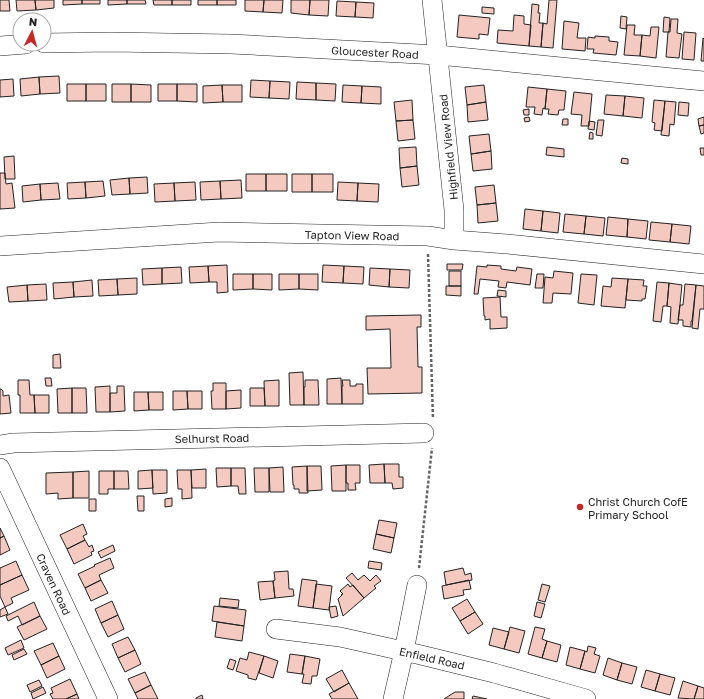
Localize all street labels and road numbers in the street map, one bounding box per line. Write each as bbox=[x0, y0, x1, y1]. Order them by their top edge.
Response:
street label: Gloucester Road bbox=[331, 43, 419, 61]
street label: Highfield View Road bbox=[436, 93, 460, 201]
street label: Tapton View Road bbox=[305, 228, 399, 242]
street label: Selhurst Road bbox=[175, 431, 249, 445]
street label: Craven Road bbox=[34, 551, 74, 617]
street label: Enfield Road bbox=[398, 644, 466, 672]

